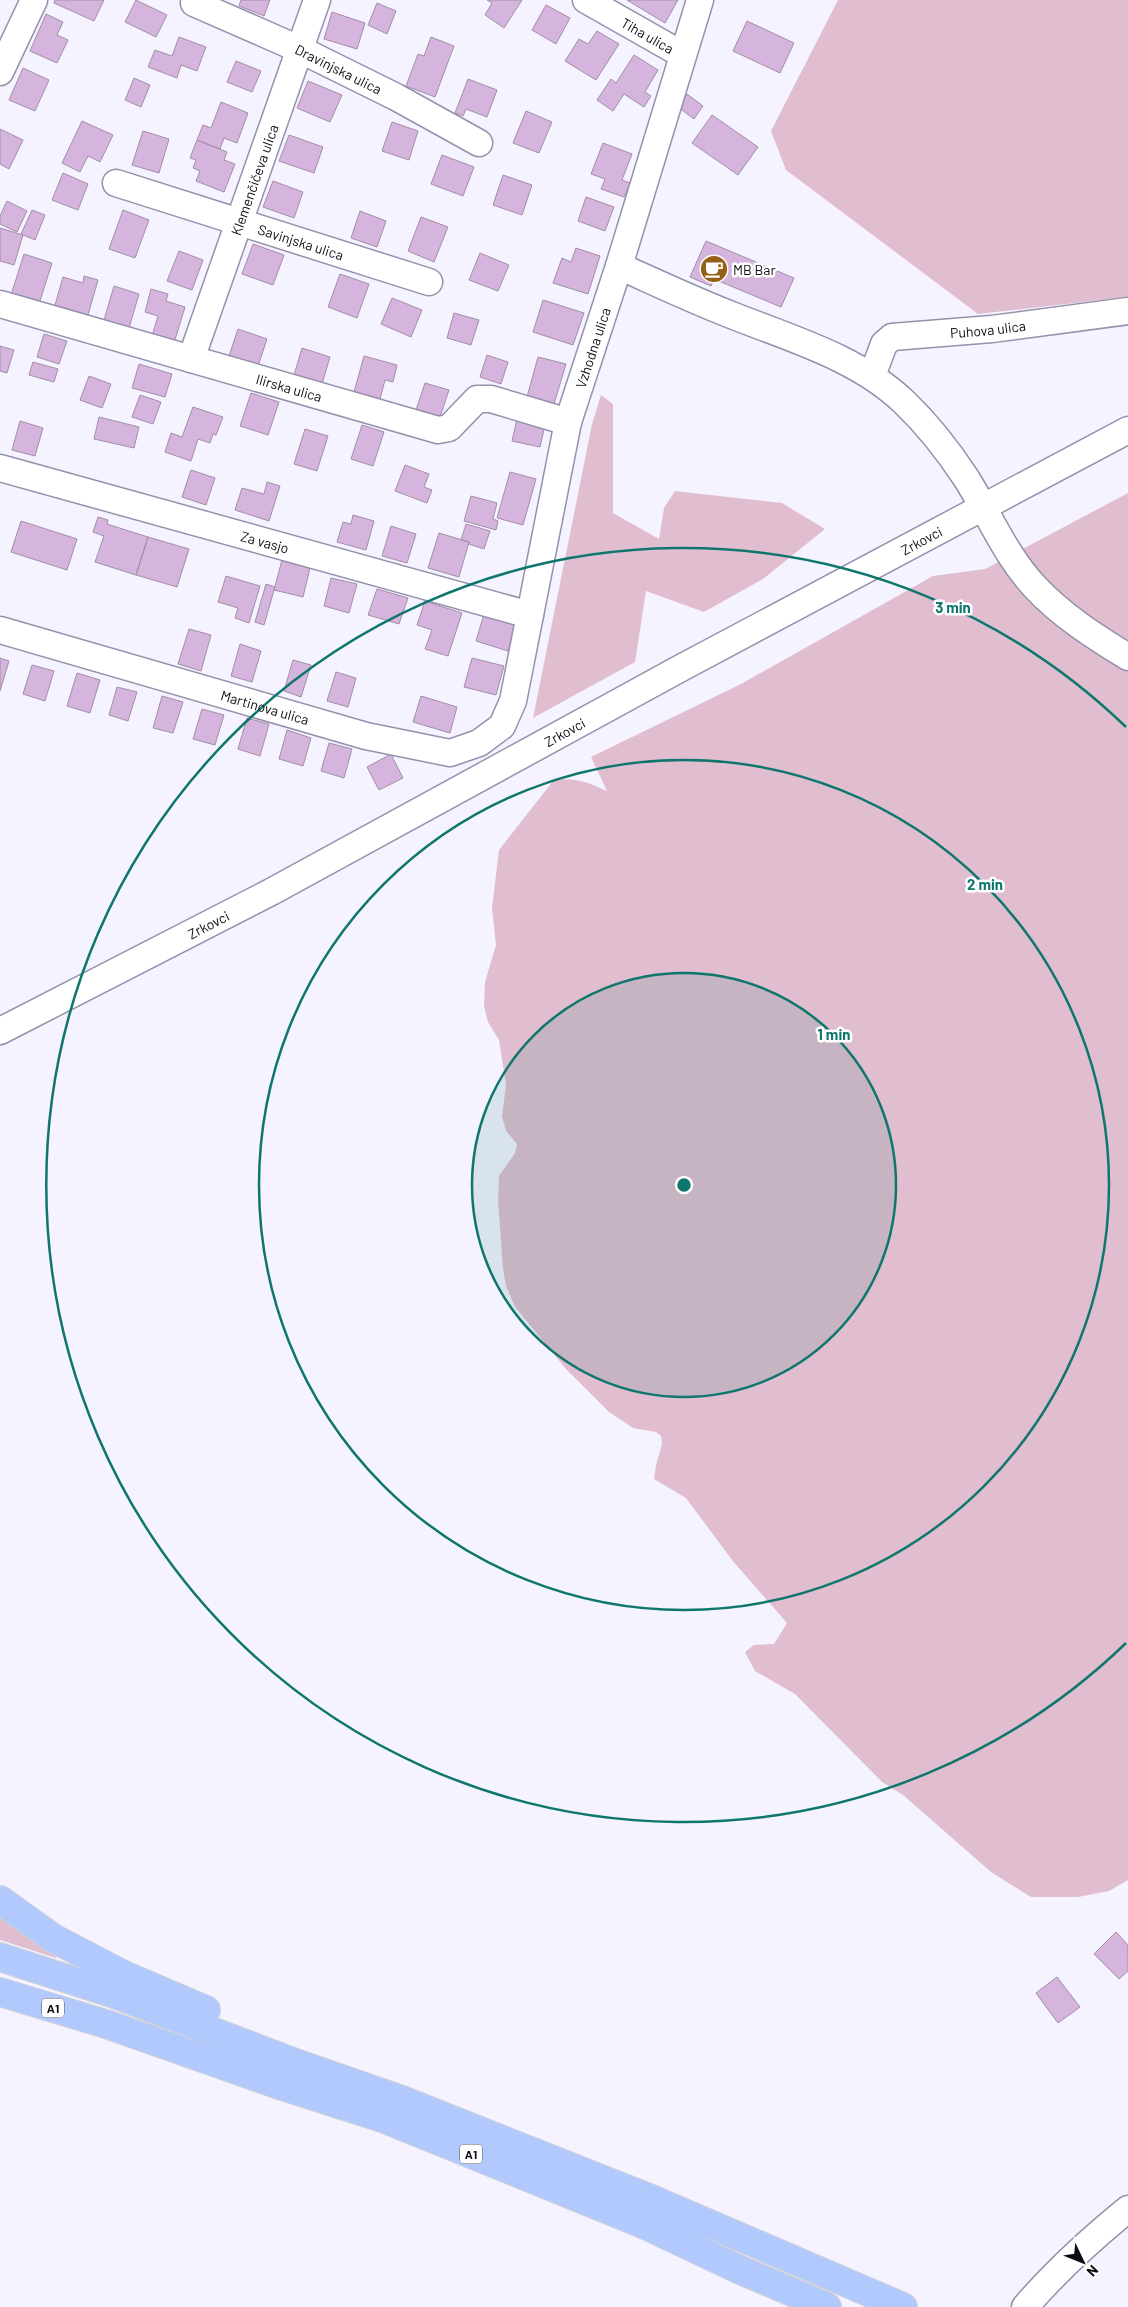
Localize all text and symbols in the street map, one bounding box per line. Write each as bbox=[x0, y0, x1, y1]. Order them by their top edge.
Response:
street label: Tiha ulica bbox=[618, 13, 677, 57]
street label: Dravinjska ulica bbox=[293, 40, 385, 97]
street label: Klemenčičeva ulica bbox=[227, 122, 281, 237]
street label: Savinjska ulica bbox=[256, 220, 346, 263]
cafe icon: MB Bar bbox=[699, 254, 729, 284]
place label: MB Bar bbox=[733, 261, 776, 278]
street label: Vzhodna ulica bbox=[571, 305, 613, 390]
street label: Puhova ulica bbox=[949, 316, 1027, 341]
street label: Ilirska ulica bbox=[254, 370, 324, 405]
street label: Zrkovci bbox=[898, 522, 945, 558]
street label: Za vasjo bbox=[239, 527, 291, 556]
text: 3 min bbox=[935, 598, 971, 616]
street label: Martinova ulica bbox=[219, 686, 311, 728]
street label: Zrkovci bbox=[541, 714, 588, 750]
text: 2 min bbox=[967, 875, 1003, 893]
street label: Zrkovci bbox=[185, 907, 232, 942]
text: 1 min bbox=[818, 1025, 850, 1043]
centre of rings bbox=[675, 1176, 693, 1194]
road number: A1 bbox=[42, 1999, 64, 2018]
road number: A1 bbox=[460, 2144, 482, 2164]
north arrow bbox=[1058, 2237, 1108, 2287]
text: N bbox=[1083, 2262, 1102, 2280]

